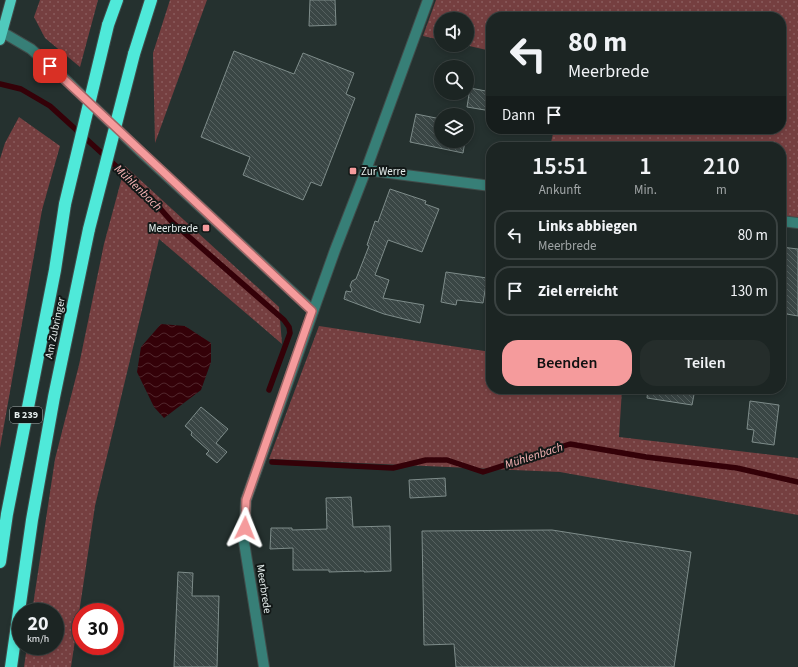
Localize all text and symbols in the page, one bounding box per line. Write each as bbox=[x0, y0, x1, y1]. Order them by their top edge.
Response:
map controls bbox=[434, 12, 474, 148]
button: sound bbox=[434, 12, 474, 52]
text: 80 m bbox=[568, 22, 627, 62]
icon: left bbox=[502, 28, 554, 80]
pin bbox=[33, 49, 67, 83]
icon: arrive bbox=[39, 55, 61, 77]
text: Meerbrede bbox=[568, 59, 649, 84]
button: search bbox=[434, 60, 474, 100]
icon: arrive bbox=[543, 104, 565, 126]
text: Dann bbox=[502, 105, 535, 126]
button: layers bbox=[434, 108, 474, 148]
text: 15:51 bbox=[532, 149, 588, 184]
text: 1 bbox=[639, 149, 652, 184]
text: 210 bbox=[703, 149, 740, 184]
water label: Mühlenbach bbox=[110, 161, 166, 215]
place label: Zur Werre bbox=[361, 164, 406, 179]
marker: Zur Werre bbox=[348, 166, 358, 176]
text: Ankunft bbox=[539, 181, 581, 199]
text: Min. bbox=[634, 181, 657, 199]
text: m bbox=[716, 181, 727, 199]
text: Links abbiegen bbox=[538, 216, 637, 237]
place label: Meerbrede bbox=[148, 221, 199, 236]
marker: Meerbrede bbox=[201, 223, 211, 233]
icon: left bbox=[504, 224, 526, 246]
text: 80 m bbox=[738, 225, 768, 246]
text: Meerbrede bbox=[538, 237, 597, 255]
icon: arrive bbox=[504, 280, 526, 302]
text: Ziel erreicht bbox=[538, 281, 618, 302]
text: 130 m bbox=[730, 281, 768, 302]
street label: Am Zubringer bbox=[41, 296, 69, 360]
button: Beenden bbox=[502, 340, 632, 386]
button: Teilen bbox=[640, 340, 770, 386]
road number: B 239 bbox=[10, 407, 42, 423]
water label: Mühlenbach bbox=[503, 439, 565, 473]
position arrow bbox=[224, 507, 266, 549]
street label: Meerbrede bbox=[253, 563, 275, 615]
speed limit sign: 30 bbox=[72, 603, 124, 655]
text: 20 bbox=[27, 610, 49, 638]
text: km/h bbox=[27, 632, 49, 646]

